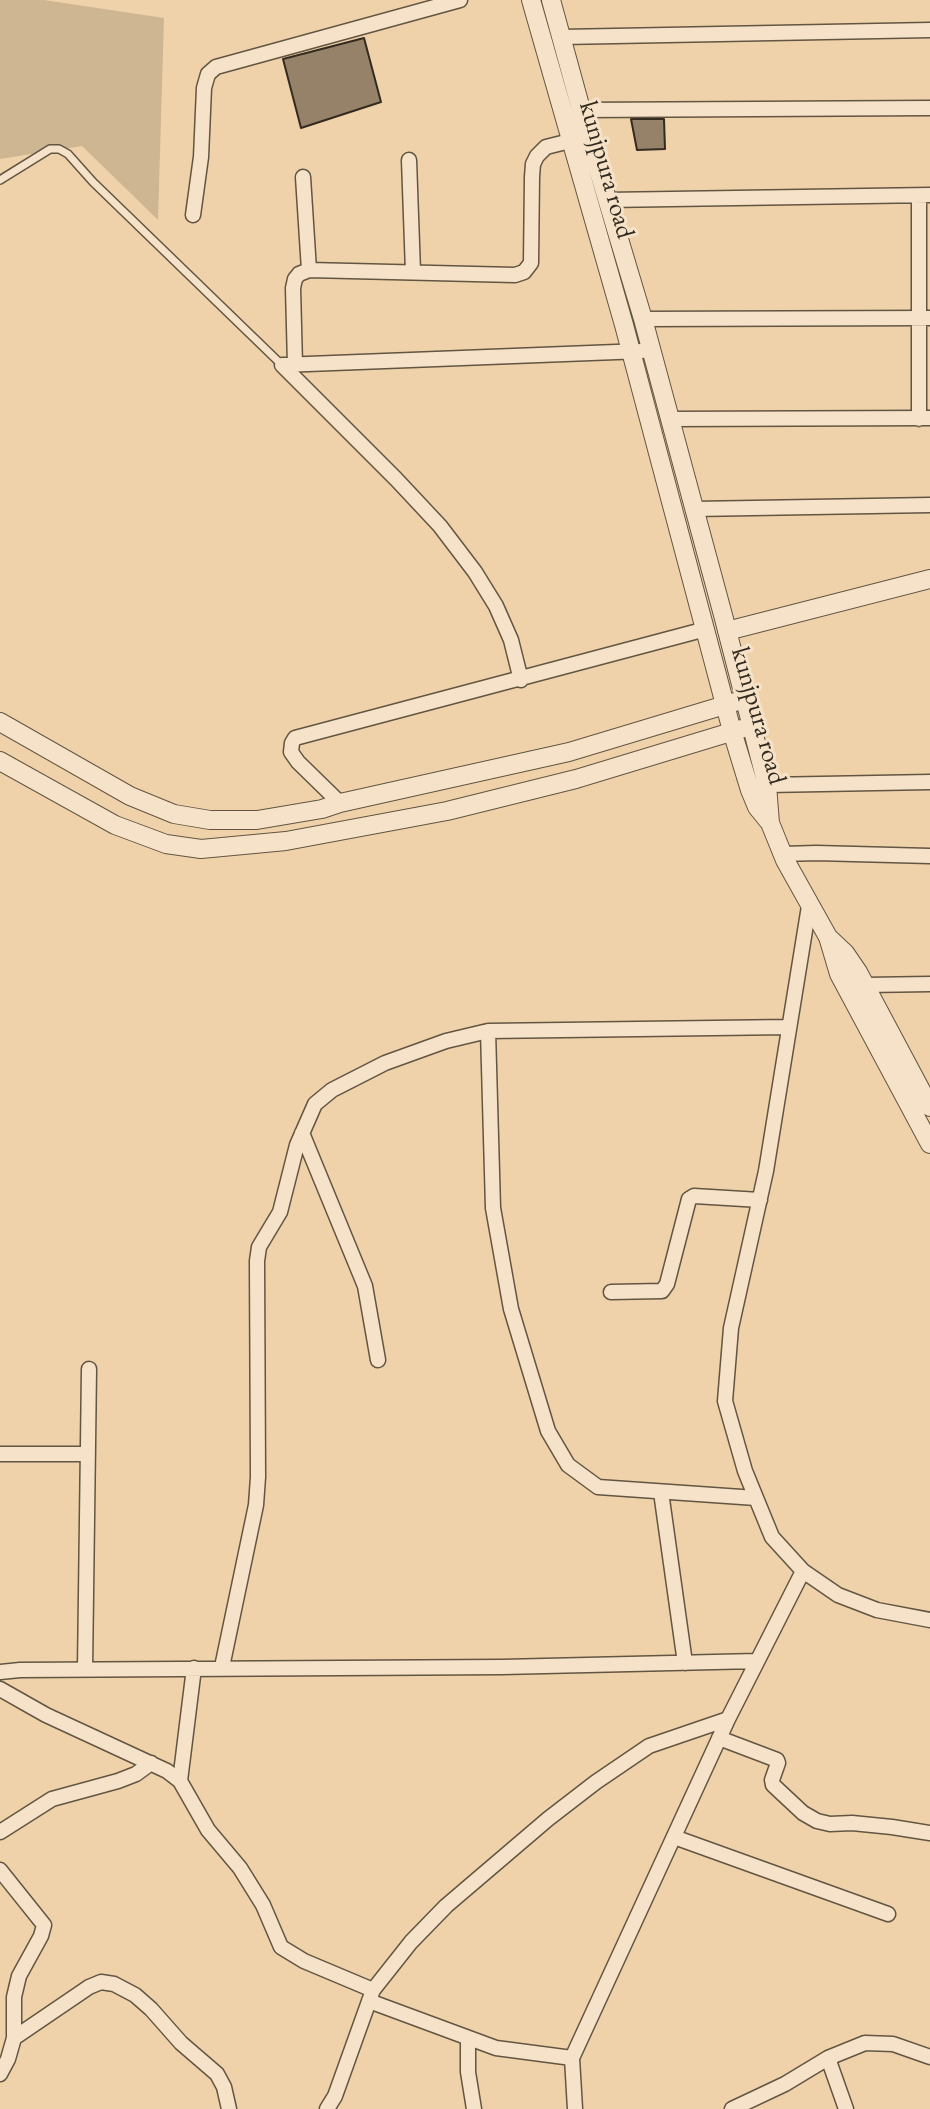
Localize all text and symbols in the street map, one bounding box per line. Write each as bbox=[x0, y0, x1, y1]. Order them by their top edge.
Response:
street label: kunjpura road bbox=[572, 98, 640, 242]
street label: kunjpura road bbox=[724, 644, 792, 788]

